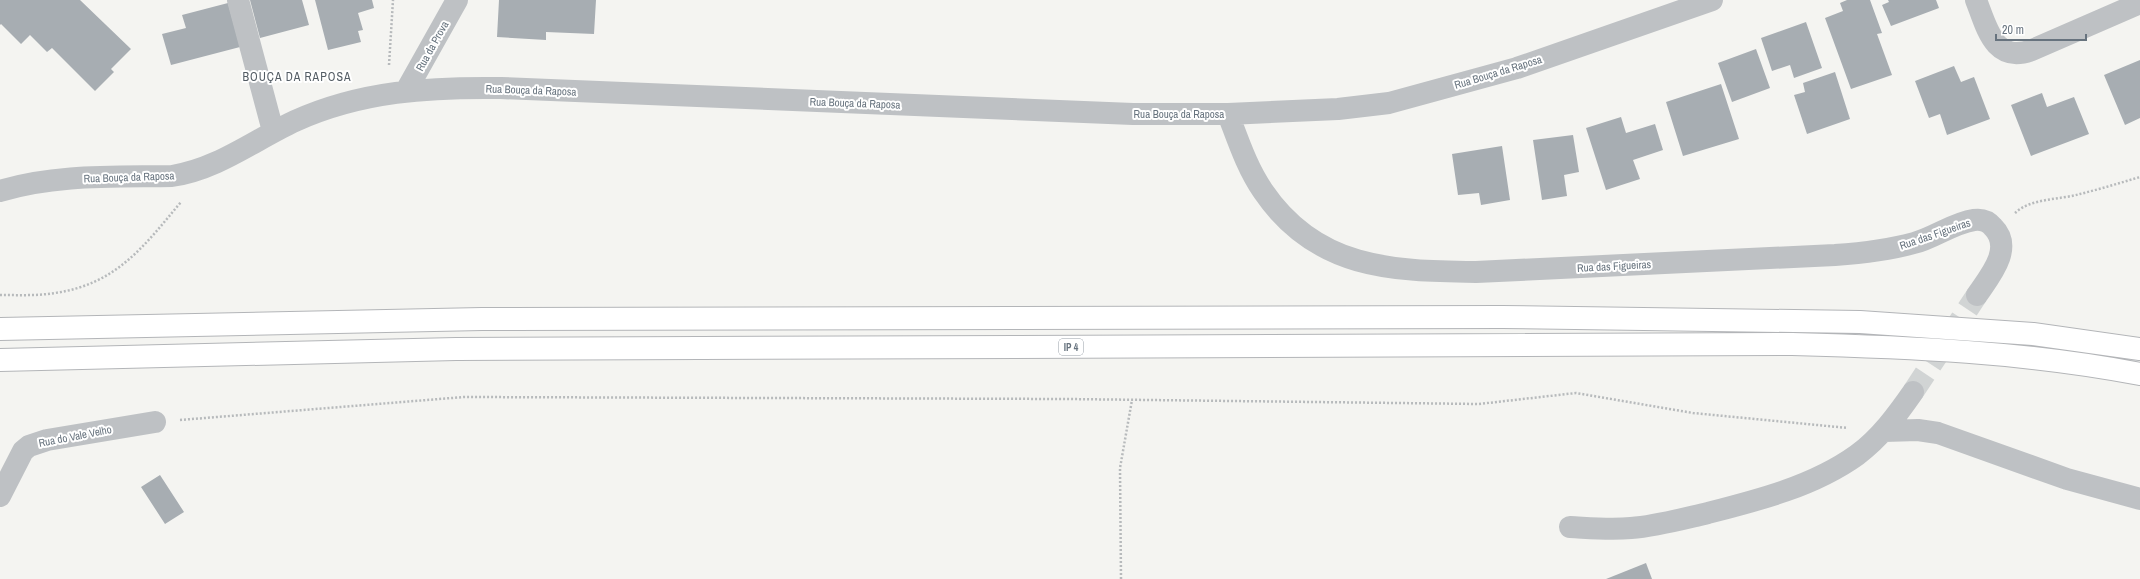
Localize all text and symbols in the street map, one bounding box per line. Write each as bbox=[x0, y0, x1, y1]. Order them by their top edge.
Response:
scale bar bbox=[1996, 16, 2086, 42]
street label: Rua da Prova bbox=[413, 18, 451, 74]
text: 20 m bbox=[2002, 22, 2024, 38]
street label: Rua Bouça da Raposa bbox=[1453, 52, 1543, 92]
district label: BOUÇA DA RAPOSA bbox=[242, 69, 352, 85]
street label: Rua Bouça da Raposa bbox=[485, 81, 577, 99]
street label: Rua Bouça da Raposa bbox=[809, 94, 901, 112]
street label: Rua Bouça da Raposa bbox=[1134, 107, 1224, 121]
street label: Rua Bouça da Raposa bbox=[83, 168, 175, 186]
street label: Rua das Figueiras bbox=[1898, 215, 1973, 253]
street label: Rua das Figueiras bbox=[1577, 257, 1652, 275]
road number: IP 4 bbox=[1059, 339, 1083, 355]
street label: Rua do Vale Velho bbox=[37, 422, 113, 450]

